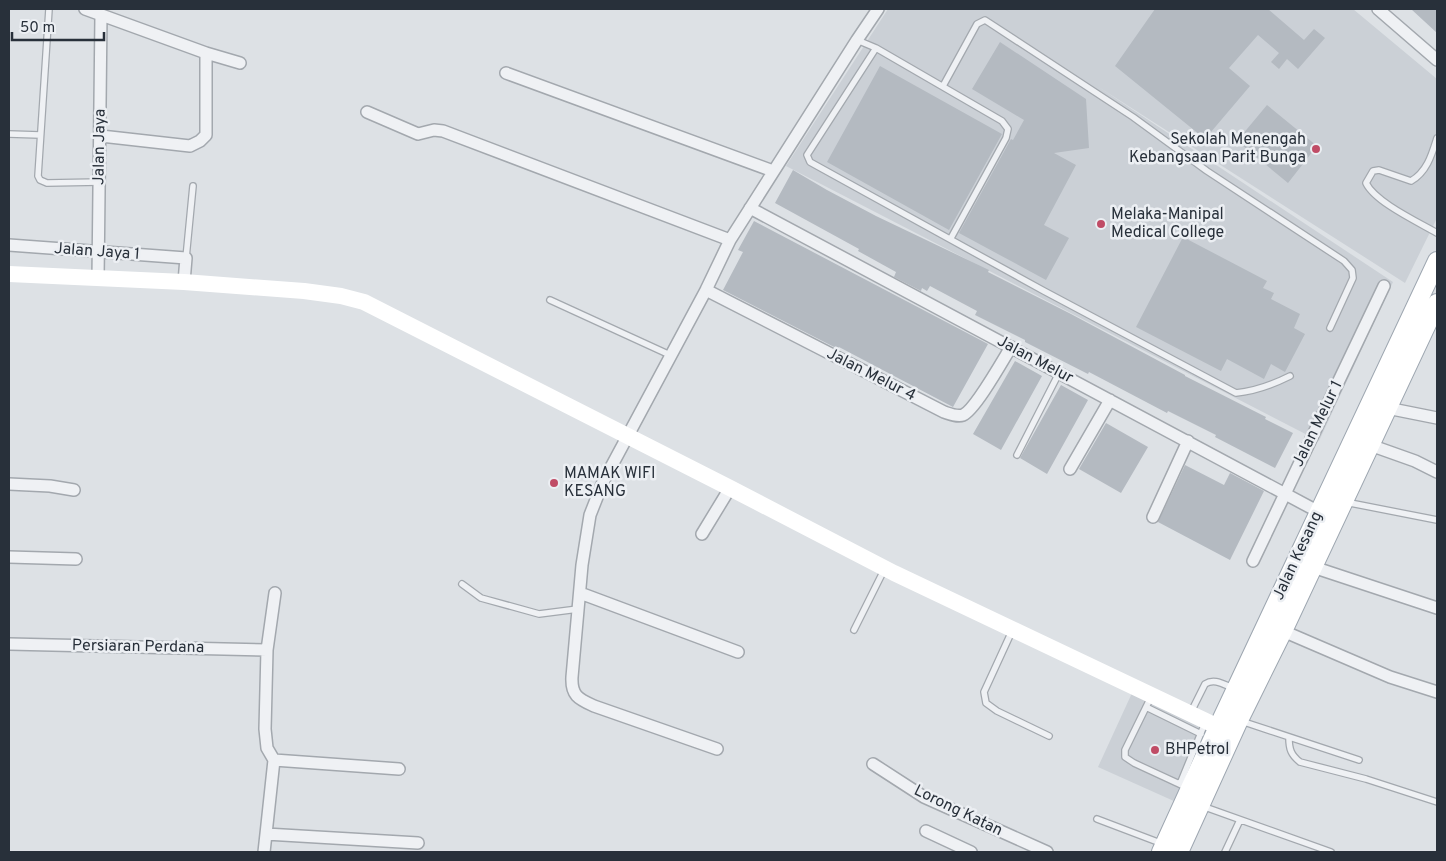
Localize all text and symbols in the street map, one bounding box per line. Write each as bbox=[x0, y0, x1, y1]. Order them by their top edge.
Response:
scale bar bbox=[12, 10, 105, 42]
text: 50 m bbox=[20, 19, 55, 38]
street label: Jalan Jaya bbox=[89, 109, 111, 185]
place label: Sekolah Menengah Kebangsaan Parit Bunga bbox=[1129, 130, 1306, 168]
marker: Sekolah Menengah Kebangsaan Parit Bunga bbox=[1310, 143, 1322, 155]
place label: Melaka-Manipal Medical College bbox=[1111, 205, 1224, 243]
marker: Melaka-Manipal Medical College bbox=[1095, 218, 1107, 230]
street label: Jalan Jaya 1 bbox=[53, 239, 141, 265]
street label: Jalan Melur bbox=[993, 332, 1077, 388]
street label: Jalan Melur 4 bbox=[823, 344, 919, 406]
street label: Jalan Melur 1 bbox=[1289, 378, 1347, 470]
place label: MAMAK WIFI KESANG bbox=[564, 464, 655, 502]
marker: MAMAK WIFI KESANG bbox=[548, 477, 560, 489]
street label: Jalan Kesang bbox=[1269, 508, 1327, 604]
street label: Persiaran Perdana bbox=[72, 636, 204, 658]
place label: BHPetrol bbox=[1165, 740, 1230, 760]
marker: BHPetrol bbox=[1149, 744, 1161, 756]
street label: Lorong Katan bbox=[910, 781, 1006, 841]

